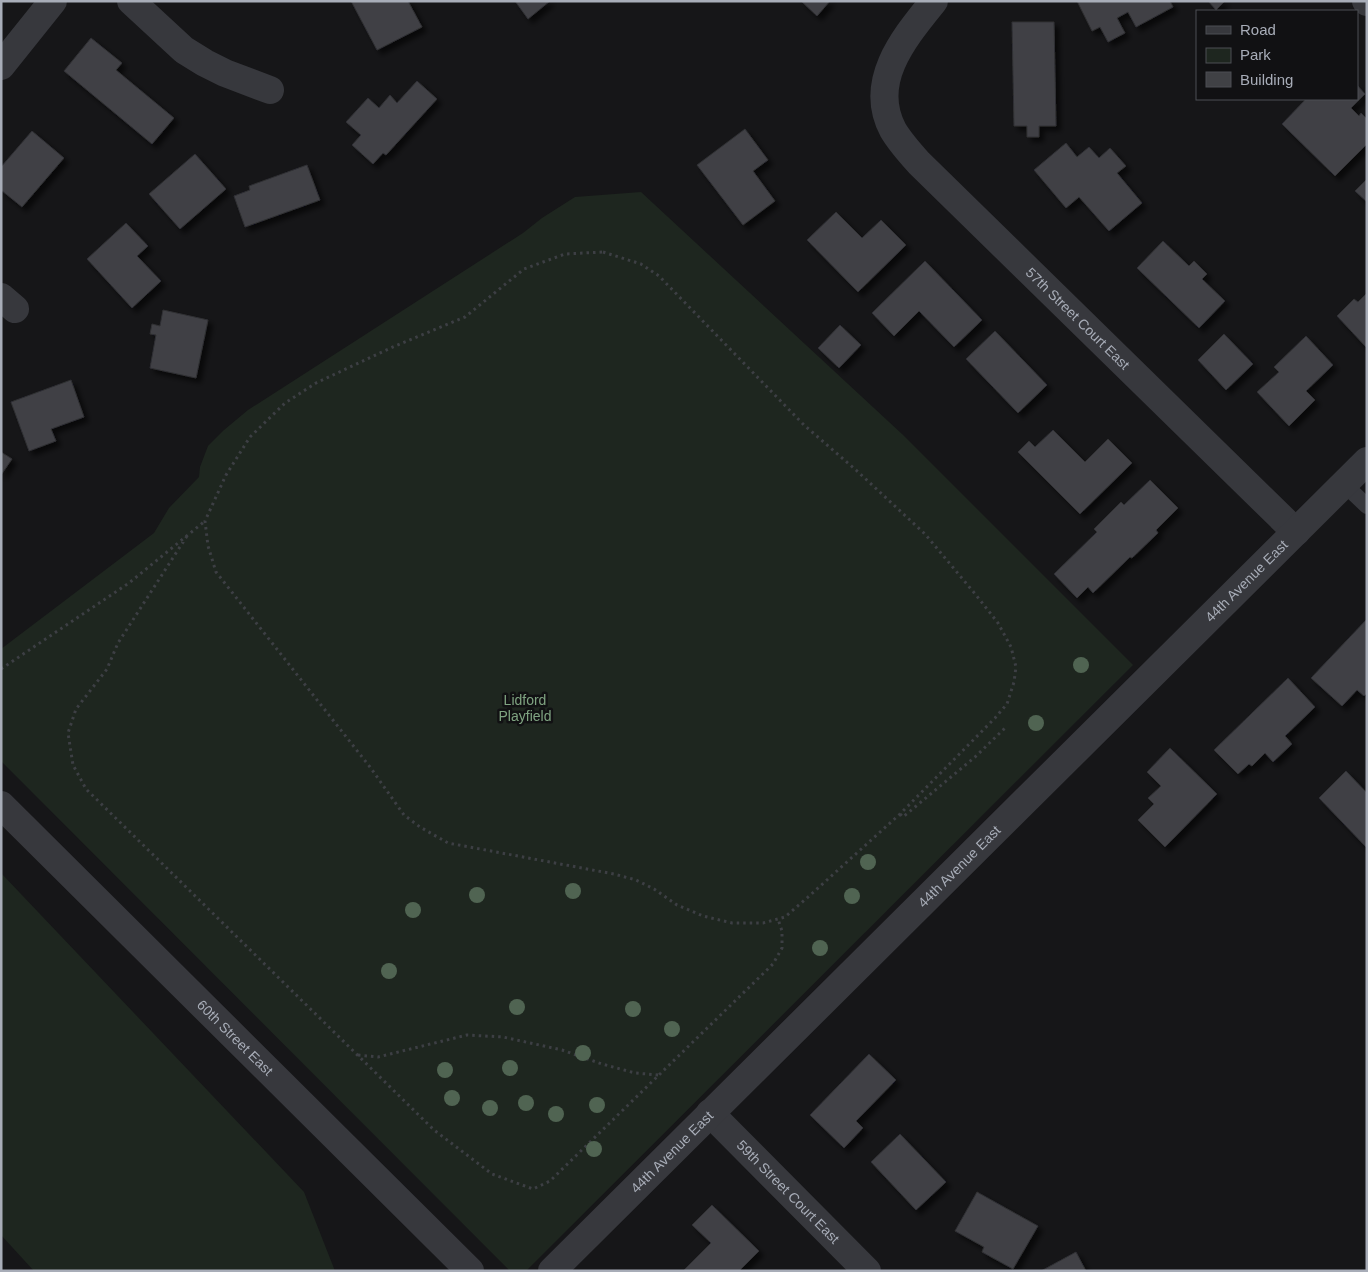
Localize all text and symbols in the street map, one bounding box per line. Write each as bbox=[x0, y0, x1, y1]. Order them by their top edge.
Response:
legend bbox=[1196, 10, 1358, 100]
text: Road bbox=[1240, 21, 1276, 38]
text: Park bbox=[1240, 46, 1271, 63]
text: Building bbox=[1240, 71, 1293, 88]
street label: 57th Street Court East bbox=[1023, 264, 1133, 373]
street label: 44th Avenue East bbox=[1202, 536, 1291, 625]
park label: Lidford Playfield bbox=[499, 692, 551, 724]
street label: 44th Avenue East bbox=[915, 822, 1004, 911]
street label: 60th Street East bbox=[194, 997, 276, 1079]
street label: 44th Avenue East bbox=[627, 1107, 716, 1196]
street label: 59th Street Court East bbox=[734, 1137, 843, 1247]

